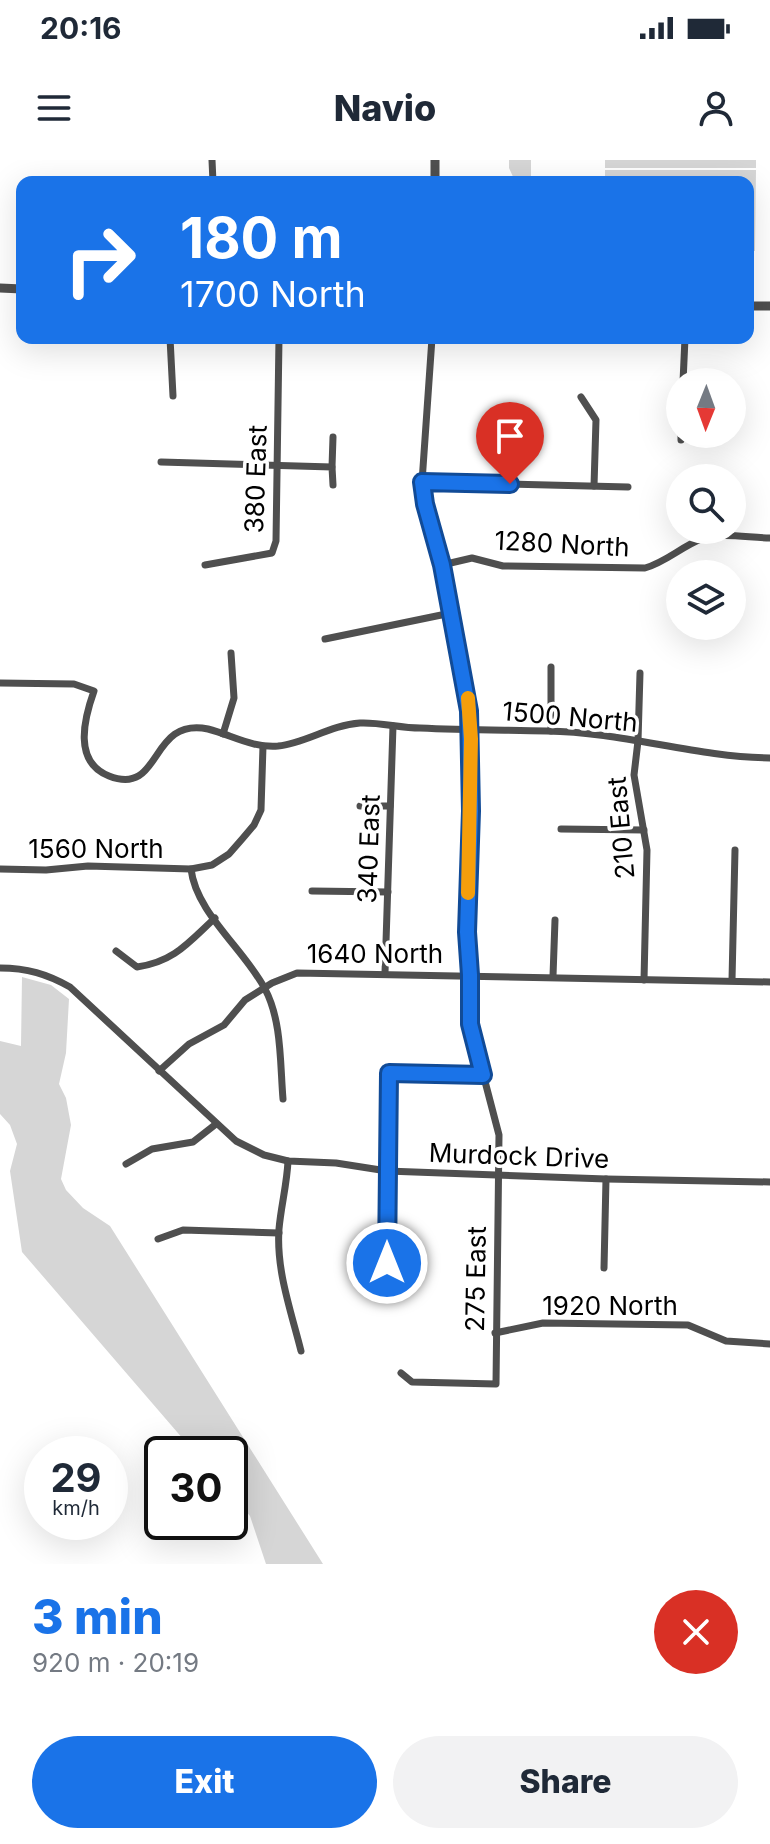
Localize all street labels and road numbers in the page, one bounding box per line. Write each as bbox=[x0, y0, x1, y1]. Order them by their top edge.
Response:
street label: 380 East bbox=[238, 424, 273, 534]
street label: 1280 North bbox=[494, 524, 630, 563]
street label: 1500 North bbox=[501, 695, 639, 738]
street label: 210 East bbox=[601, 776, 640, 881]
street label: 340 East bbox=[351, 794, 386, 904]
street label: 1560 North bbox=[28, 833, 164, 864]
street label: 1640 North bbox=[307, 938, 443, 969]
street label: Murdock Drive bbox=[428, 1137, 610, 1174]
street label: 275 East bbox=[459, 1226, 492, 1332]
street label: 1920 North bbox=[542, 1290, 678, 1321]

